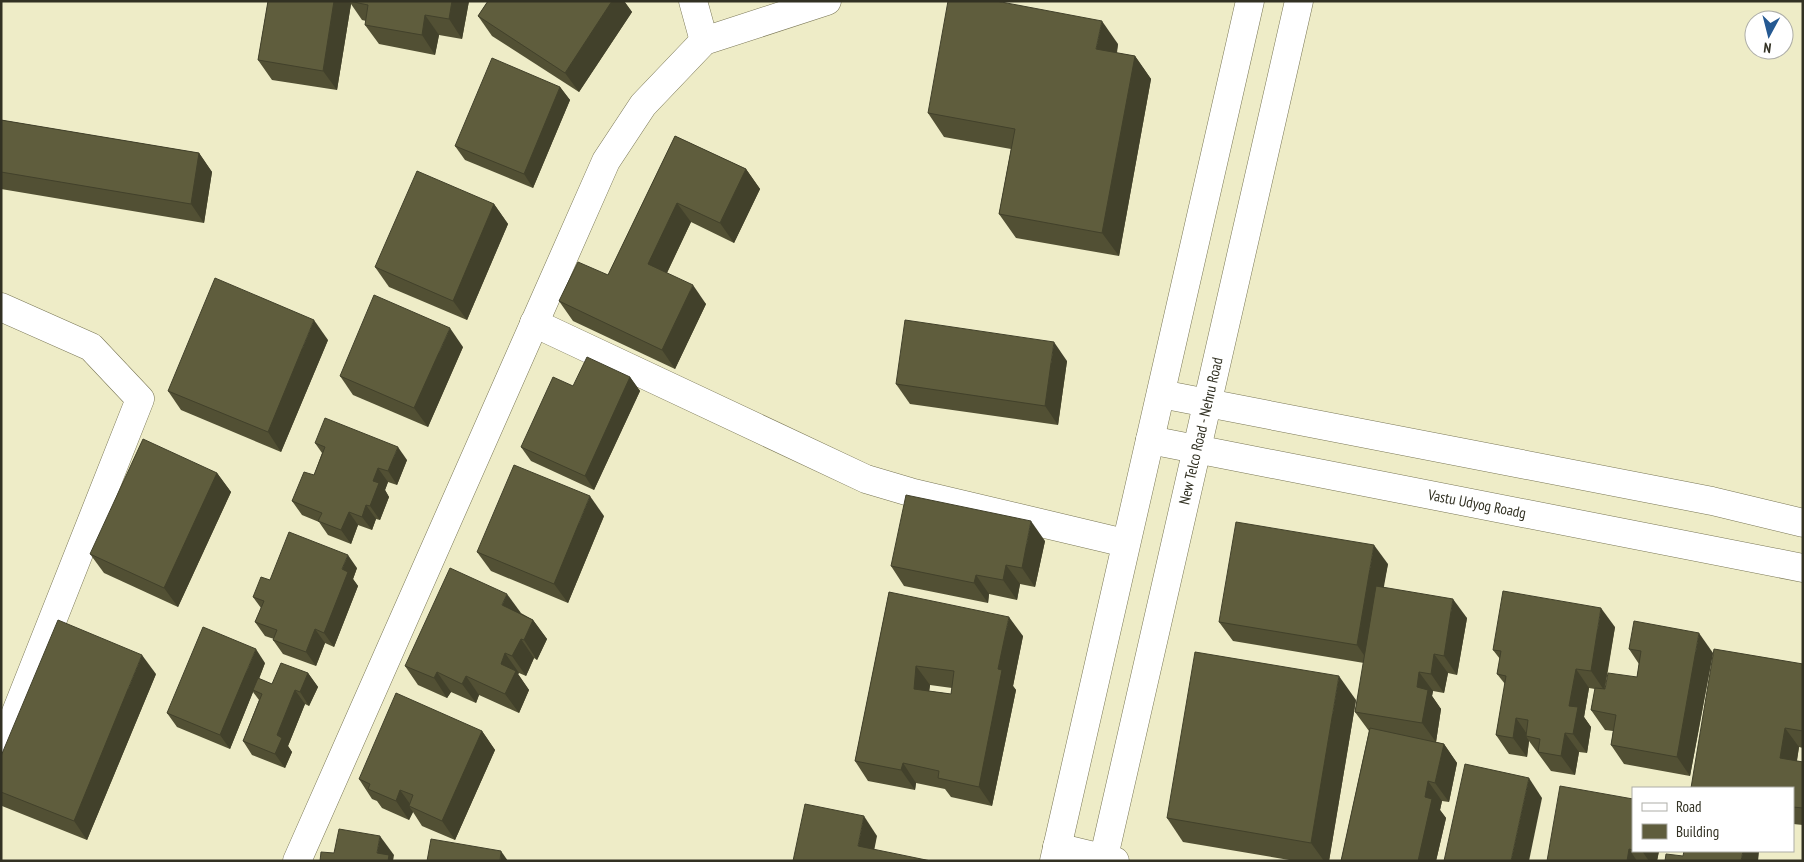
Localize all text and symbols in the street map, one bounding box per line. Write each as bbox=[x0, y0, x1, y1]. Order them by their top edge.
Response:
north arrow bbox=[1744, 10, 1794, 60]
text: N bbox=[1763, 39, 1772, 57]
street label: New Telco Road - Nehru Road bbox=[1174, 355, 1227, 506]
street label: Vastu Udyog Roadg bbox=[1426, 485, 1528, 522]
legend bbox=[1632, 787, 1794, 852]
text: Road bbox=[1676, 797, 1702, 816]
text: Building bbox=[1676, 822, 1719, 841]

